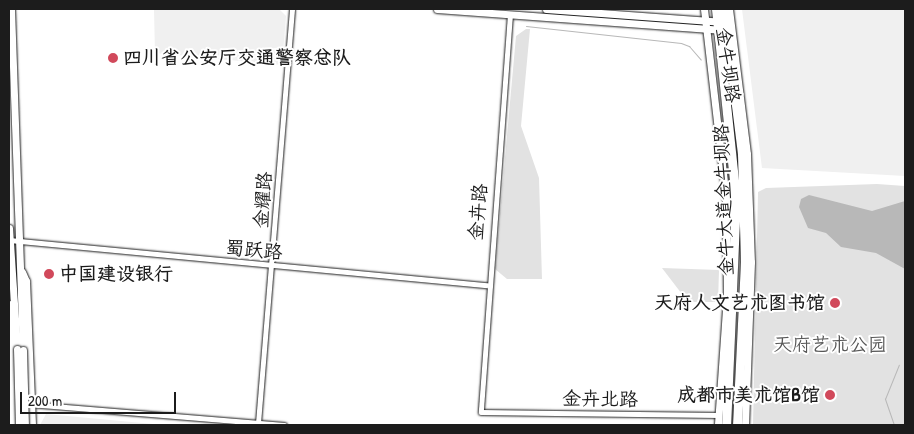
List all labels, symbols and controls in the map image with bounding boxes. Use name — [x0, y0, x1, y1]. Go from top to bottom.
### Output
street label: 金牛坝路 — [711, 26, 745, 104]
place label: 四川省公安厅交通警察总队 — [123, 47, 351, 69]
marker: 四川省公安厅交通警察总队 — [107, 52, 119, 64]
street label: 金牛大道金牛坝路 — [710, 124, 738, 276]
street label: 金耀路 — [250, 171, 276, 229]
street label: 金卉路 — [464, 183, 492, 241]
street label: 蜀跃路 — [225, 236, 283, 264]
place label: 中国建设银行 — [59, 263, 173, 285]
marker: 中国建设银行 — [43, 268, 55, 280]
place label: 天府人文艺术图书馆 — [654, 292, 825, 314]
marker: 天府人文艺术图书馆 — [829, 297, 841, 309]
park label: 天府艺术公园 — [773, 334, 887, 356]
scale bar — [22, 382, 179, 414]
place label: 成都市美术馆B馆 — [677, 384, 820, 406]
street label: 金卉北路 — [562, 387, 638, 411]
marker: 成都市美术馆B馆 — [824, 389, 836, 401]
text: 200 m — [28, 390, 62, 411]

